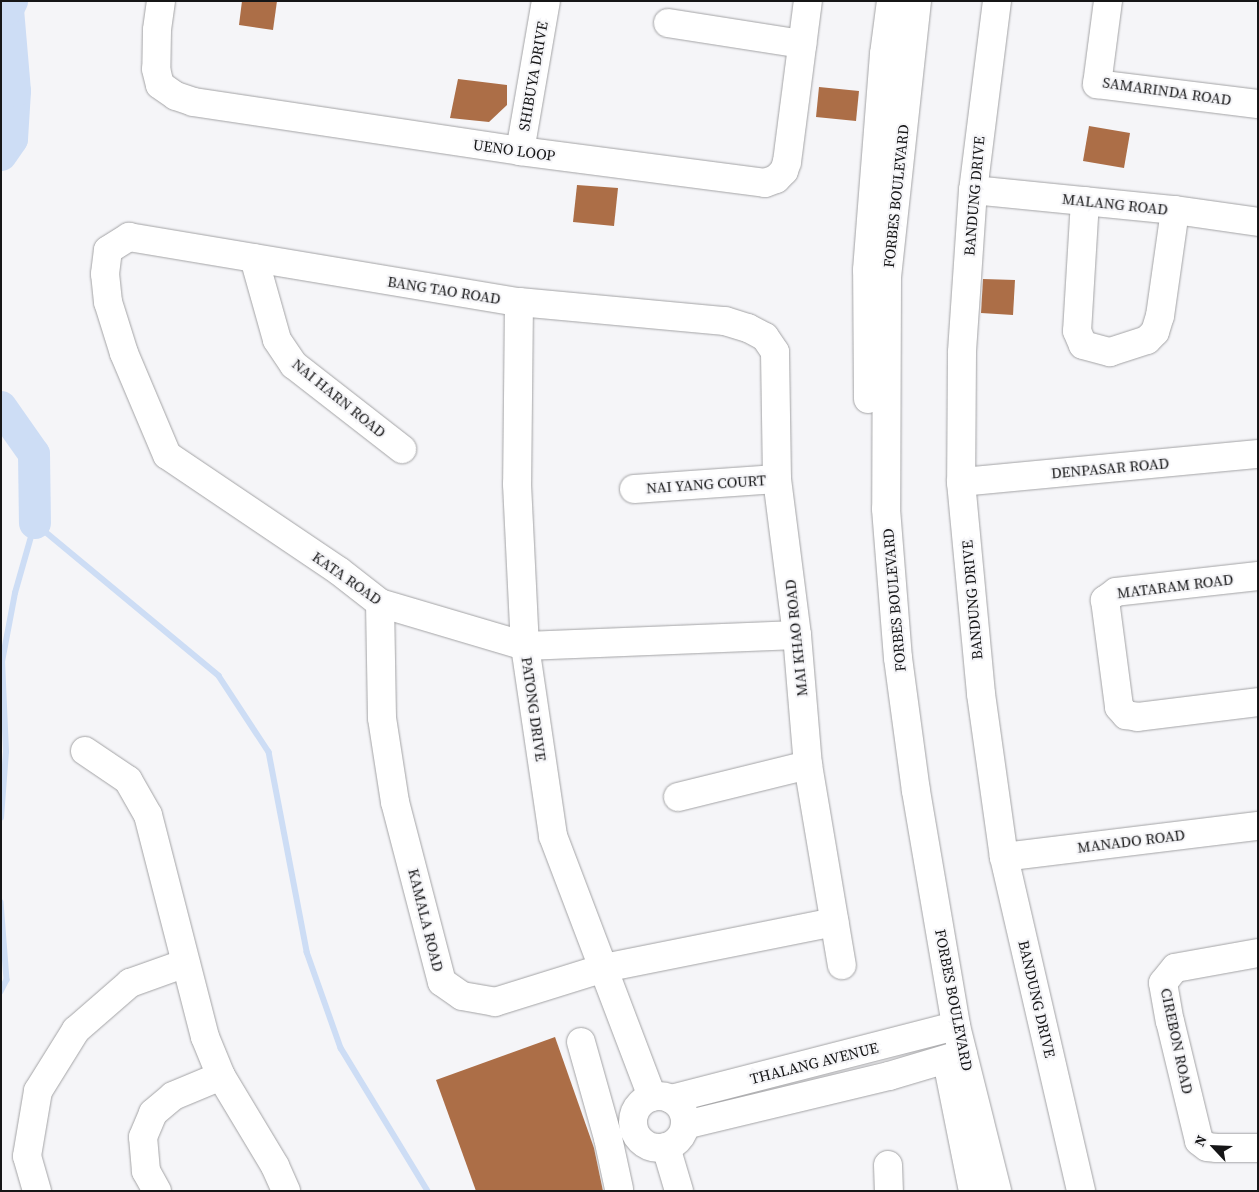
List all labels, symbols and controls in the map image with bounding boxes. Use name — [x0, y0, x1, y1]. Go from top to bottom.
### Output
street label: SHIBUYA DRIVE — [514, 20, 552, 132]
street label: SAMARINDA ROAD — [1101, 73, 1233, 109]
street label: FORBES BOULEVARD — [880, 123, 912, 269]
street label: UENO LOOP — [472, 135, 556, 165]
street label: BANDUNG DRIVE — [960, 135, 988, 257]
street label: MALANG ROAD — [1061, 189, 1169, 219]
street label: BANG TAO ROAD — [386, 272, 502, 308]
street label: NAI HARN ROAD — [289, 355, 389, 441]
street label: DENPASAR ROAD — [1050, 454, 1170, 482]
street label: NAI YANG COURT — [645, 471, 767, 497]
street label: FORBES BOULEVARD — [879, 527, 909, 673]
street label: BANDUNG DRIVE — [958, 539, 986, 661]
street label: KATA ROAD — [309, 548, 385, 608]
street label: MATARAM ROAD — [1116, 570, 1234, 602]
street label: MAI KHAO ROAD — [781, 579, 811, 697]
street label: PATONG DRIVE — [518, 656, 550, 762]
street label: MANADO ROAD — [1076, 825, 1186, 857]
street label: KAMALA ROAD — [404, 867, 448, 973]
street label: FORBES BOULEVARD — [931, 928, 977, 1072]
street label: BANDUNG DRIVE — [1015, 939, 1059, 1059]
street label: CIREBON ROAD — [1157, 986, 1197, 1096]
street label: THALANG AVENUE — [748, 1038, 880, 1088]
north arrow — [1189, 1122, 1239, 1172]
text: N — [1189, 1132, 1212, 1150]

